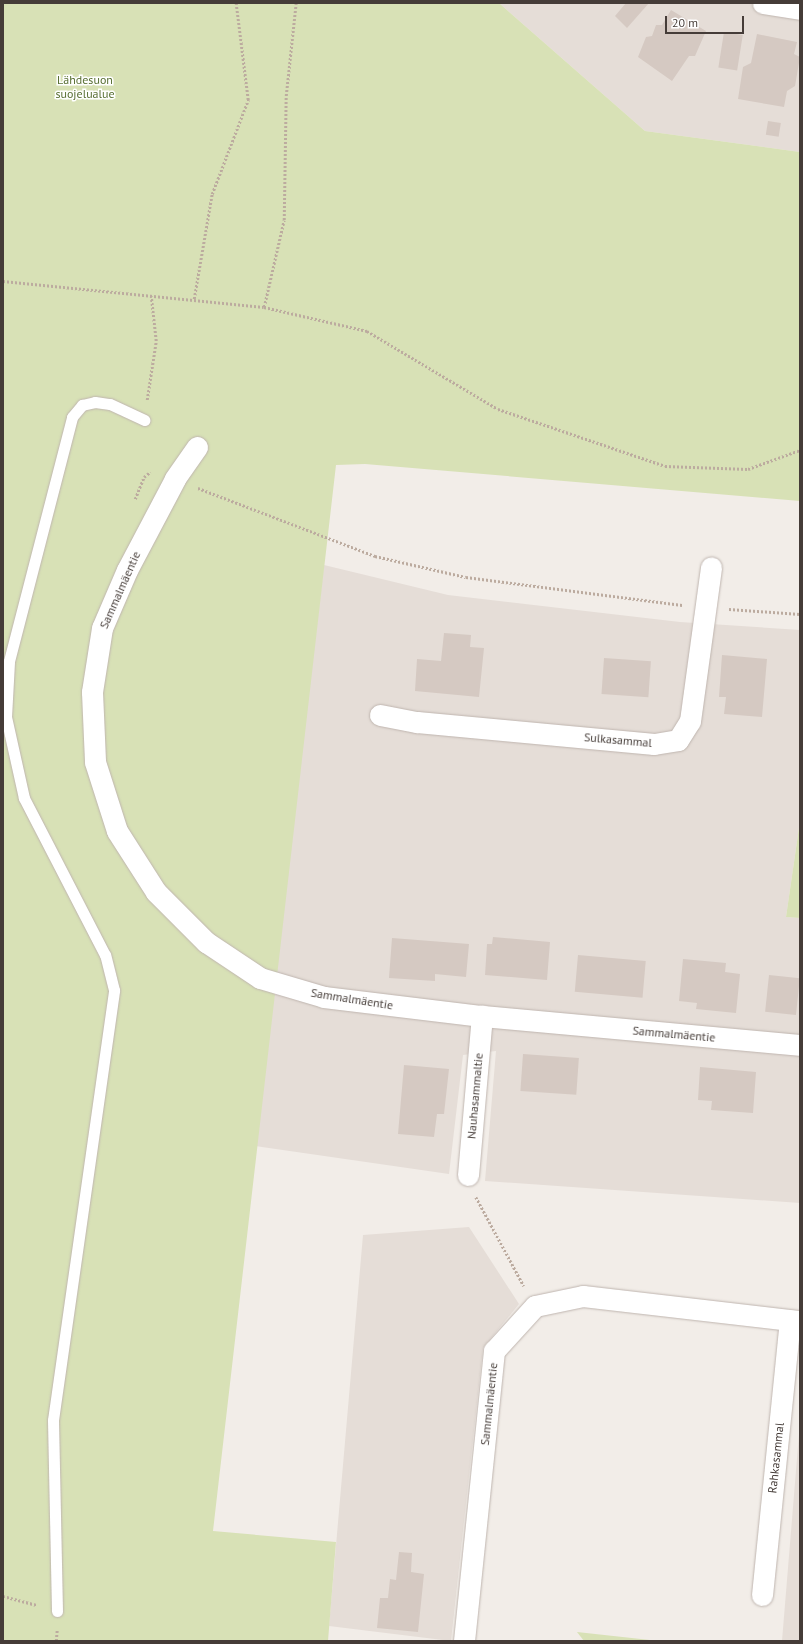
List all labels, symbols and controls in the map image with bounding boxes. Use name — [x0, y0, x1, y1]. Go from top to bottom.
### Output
scale bar — [667, 8, 746, 34]
text: 20 m — [672, 15, 698, 30]
park label: Lähdesuon suojelualue — [55, 73, 115, 101]
street label: Sammalmäentie — [97, 549, 143, 631]
street label: Sulkasammal — [584, 730, 652, 750]
street label: Sammalmäentie — [310, 985, 394, 1013]
street label: Sammalmäentie — [632, 1023, 716, 1045]
street label: Nauhasammaltie — [464, 1052, 486, 1140]
street label: Sammalmäentie — [478, 1362, 500, 1446]
street label: Rahkasammal — [765, 1422, 787, 1494]

